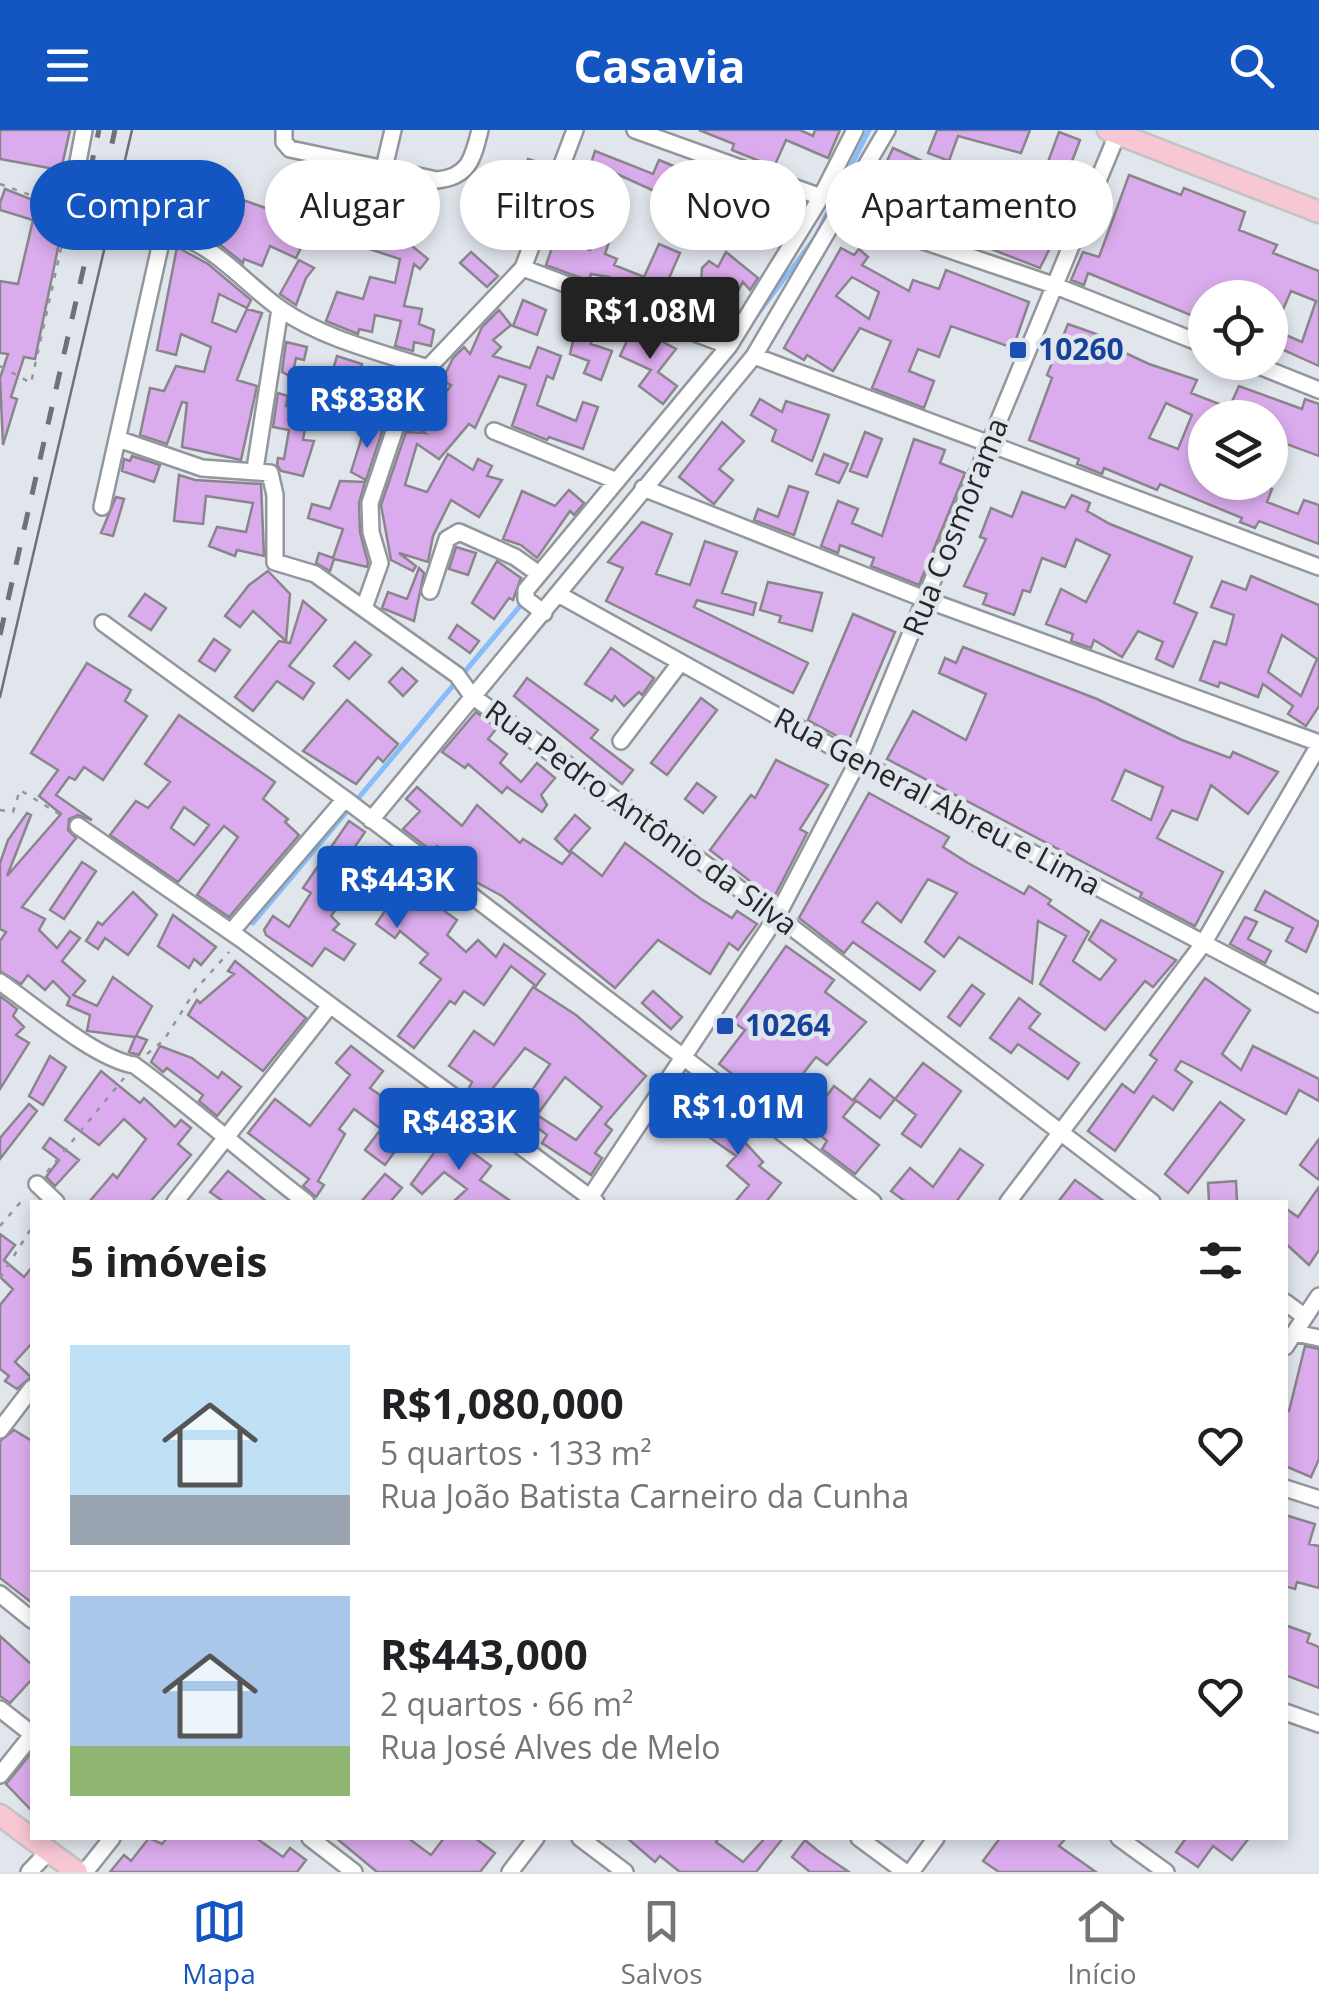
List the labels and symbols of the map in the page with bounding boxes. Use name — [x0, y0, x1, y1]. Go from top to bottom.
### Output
pin: R$1.08M — [558, 277, 742, 362]
place label: 10260 — [1038, 328, 1124, 369]
marker: 10260 — [1007, 339, 1029, 361]
pin: R$838K — [286, 366, 448, 451]
street label: Rua Cosmorama — [892, 411, 1017, 642]
street label: Rua Pedro Antônio da Silva — [477, 689, 806, 944]
street label: Rua General Abreu e Lima — [767, 697, 1108, 904]
pin: R$443K — [316, 846, 478, 931]
place label: 10264 — [745, 1004, 831, 1045]
marker: 10264 — [714, 1015, 736, 1037]
pin: R$1.01M — [646, 1073, 830, 1158]
pin: R$483K — [378, 1088, 540, 1173]

